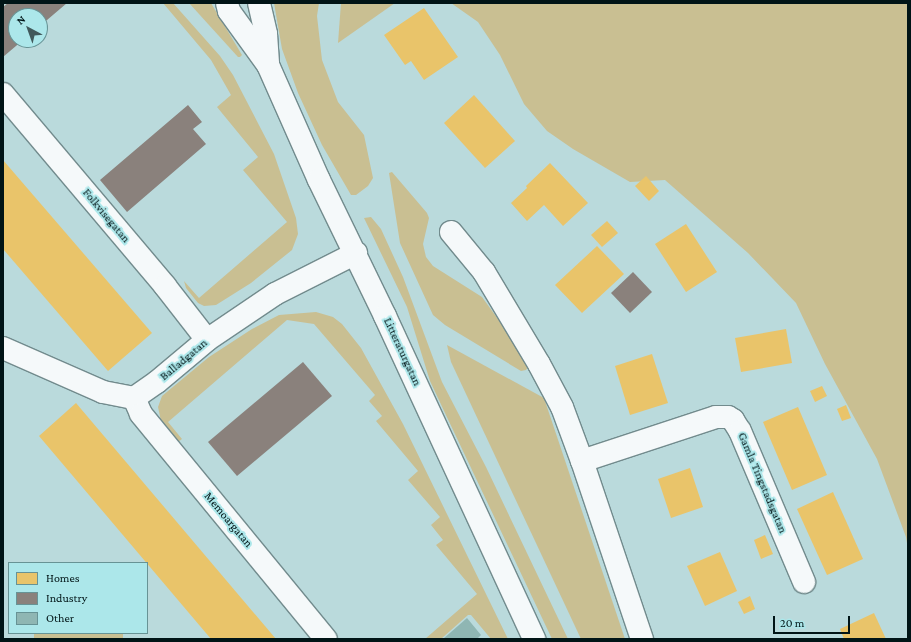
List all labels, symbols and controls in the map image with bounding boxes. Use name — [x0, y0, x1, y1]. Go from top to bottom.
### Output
north arrow — [8, 8, 48, 48]
text: N — [14, 13, 28, 27]
street label: Folkvisegatan — [79, 186, 133, 246]
street label: Litteraturgatan — [380, 316, 424, 388]
street label: Balladgatan — [157, 336, 211, 384]
street label: Gamla Tingstadsgatan — [734, 430, 790, 536]
street label: Memoargatan — [201, 489, 255, 551]
legend — [8, 562, 148, 634]
text: Homes — [46, 571, 79, 585]
text: Industry — [46, 591, 87, 605]
scale bar — [775, 608, 852, 634]
text: Other — [46, 611, 74, 625]
text: 20 m — [780, 616, 804, 630]

